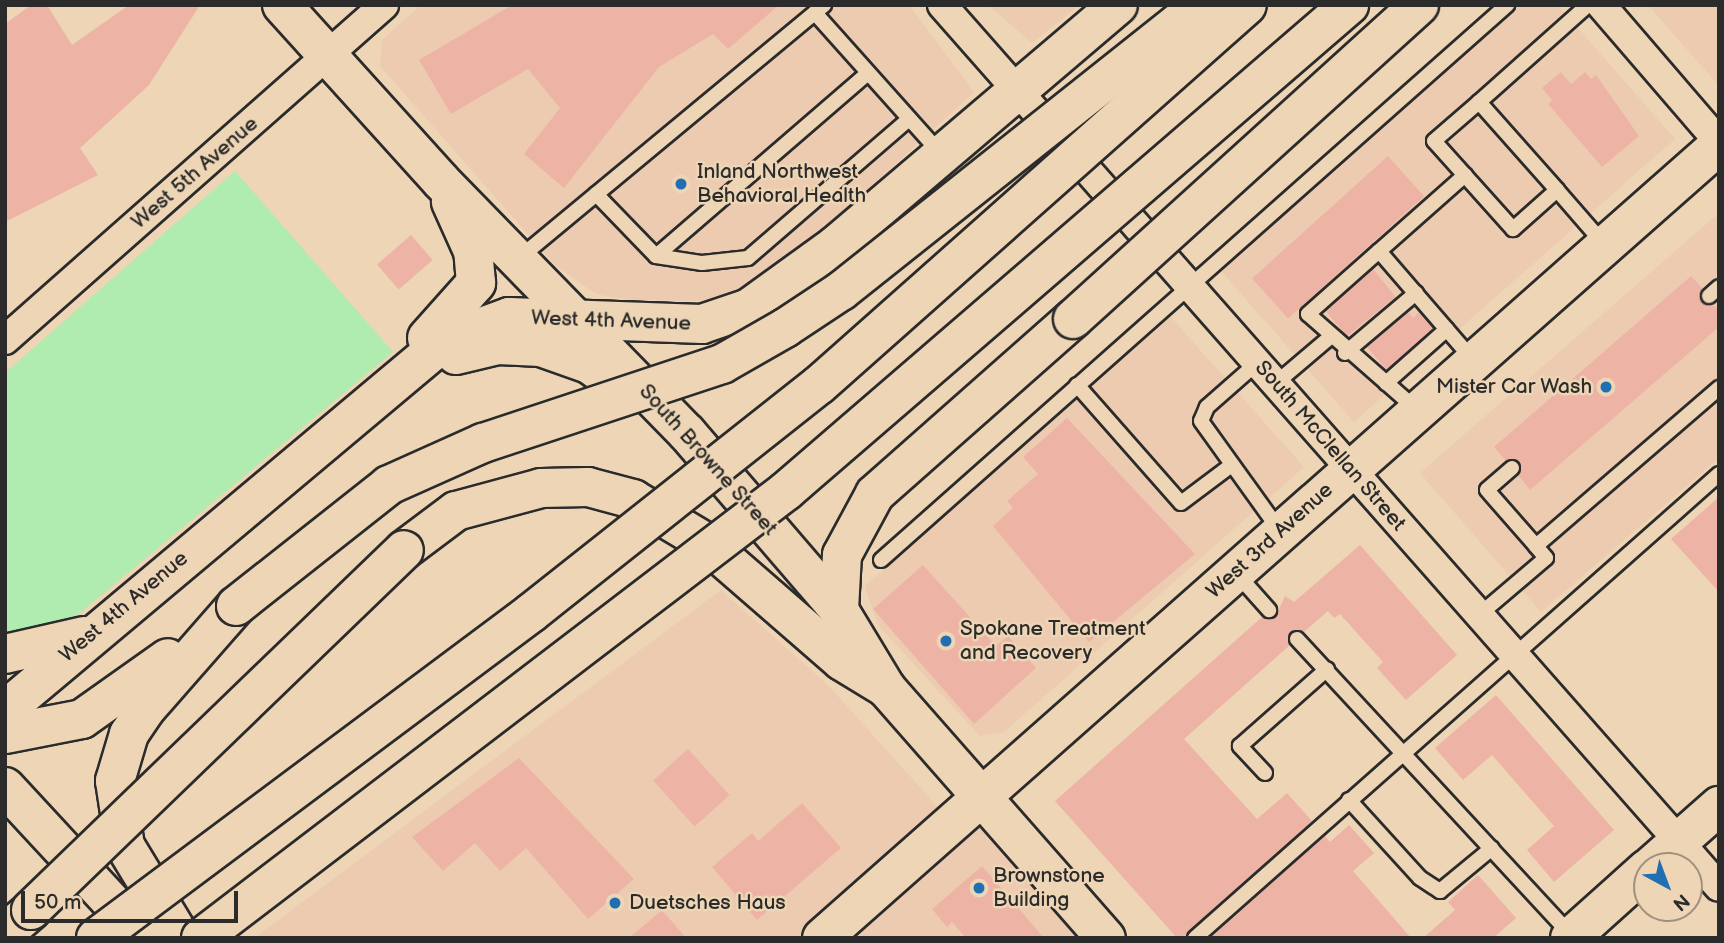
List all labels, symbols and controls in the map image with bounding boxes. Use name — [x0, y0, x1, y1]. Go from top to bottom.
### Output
street label: West 5th Avenue — [127, 111, 263, 235]
place label: Inland Northwest Behavioral Health — [697, 159, 866, 209]
marker: Inland Northwest Behavioral Health — [671, 174, 691, 194]
street label: West 4th Avenue — [531, 306, 691, 336]
street label: South McClellan Street — [1249, 356, 1411, 536]
place label: Mister Car Wash — [1435, 374, 1592, 400]
street label: South Browne Street — [633, 379, 783, 541]
marker: Mister Car Wash — [1598, 379, 1614, 395]
street label: West 3rd Avenue — [1202, 478, 1338, 604]
street label: West 4th Avenue — [55, 546, 193, 668]
place label: Spokane Treatment and Recovery — [960, 616, 1146, 666]
marker: Spokane Treatment and Recovery — [938, 633, 954, 649]
north arrow — [1633, 852, 1703, 922]
place label: Brownstone Building — [993, 863, 1105, 913]
scale bar — [24, 876, 242, 920]
marker: Brownstone Building — [971, 880, 987, 896]
text: N — [1668, 888, 1694, 915]
text: 50 m — [34, 890, 81, 915]
place label: Duetsches Haus — [629, 890, 786, 916]
marker: Duetsches Haus — [607, 895, 623, 911]

